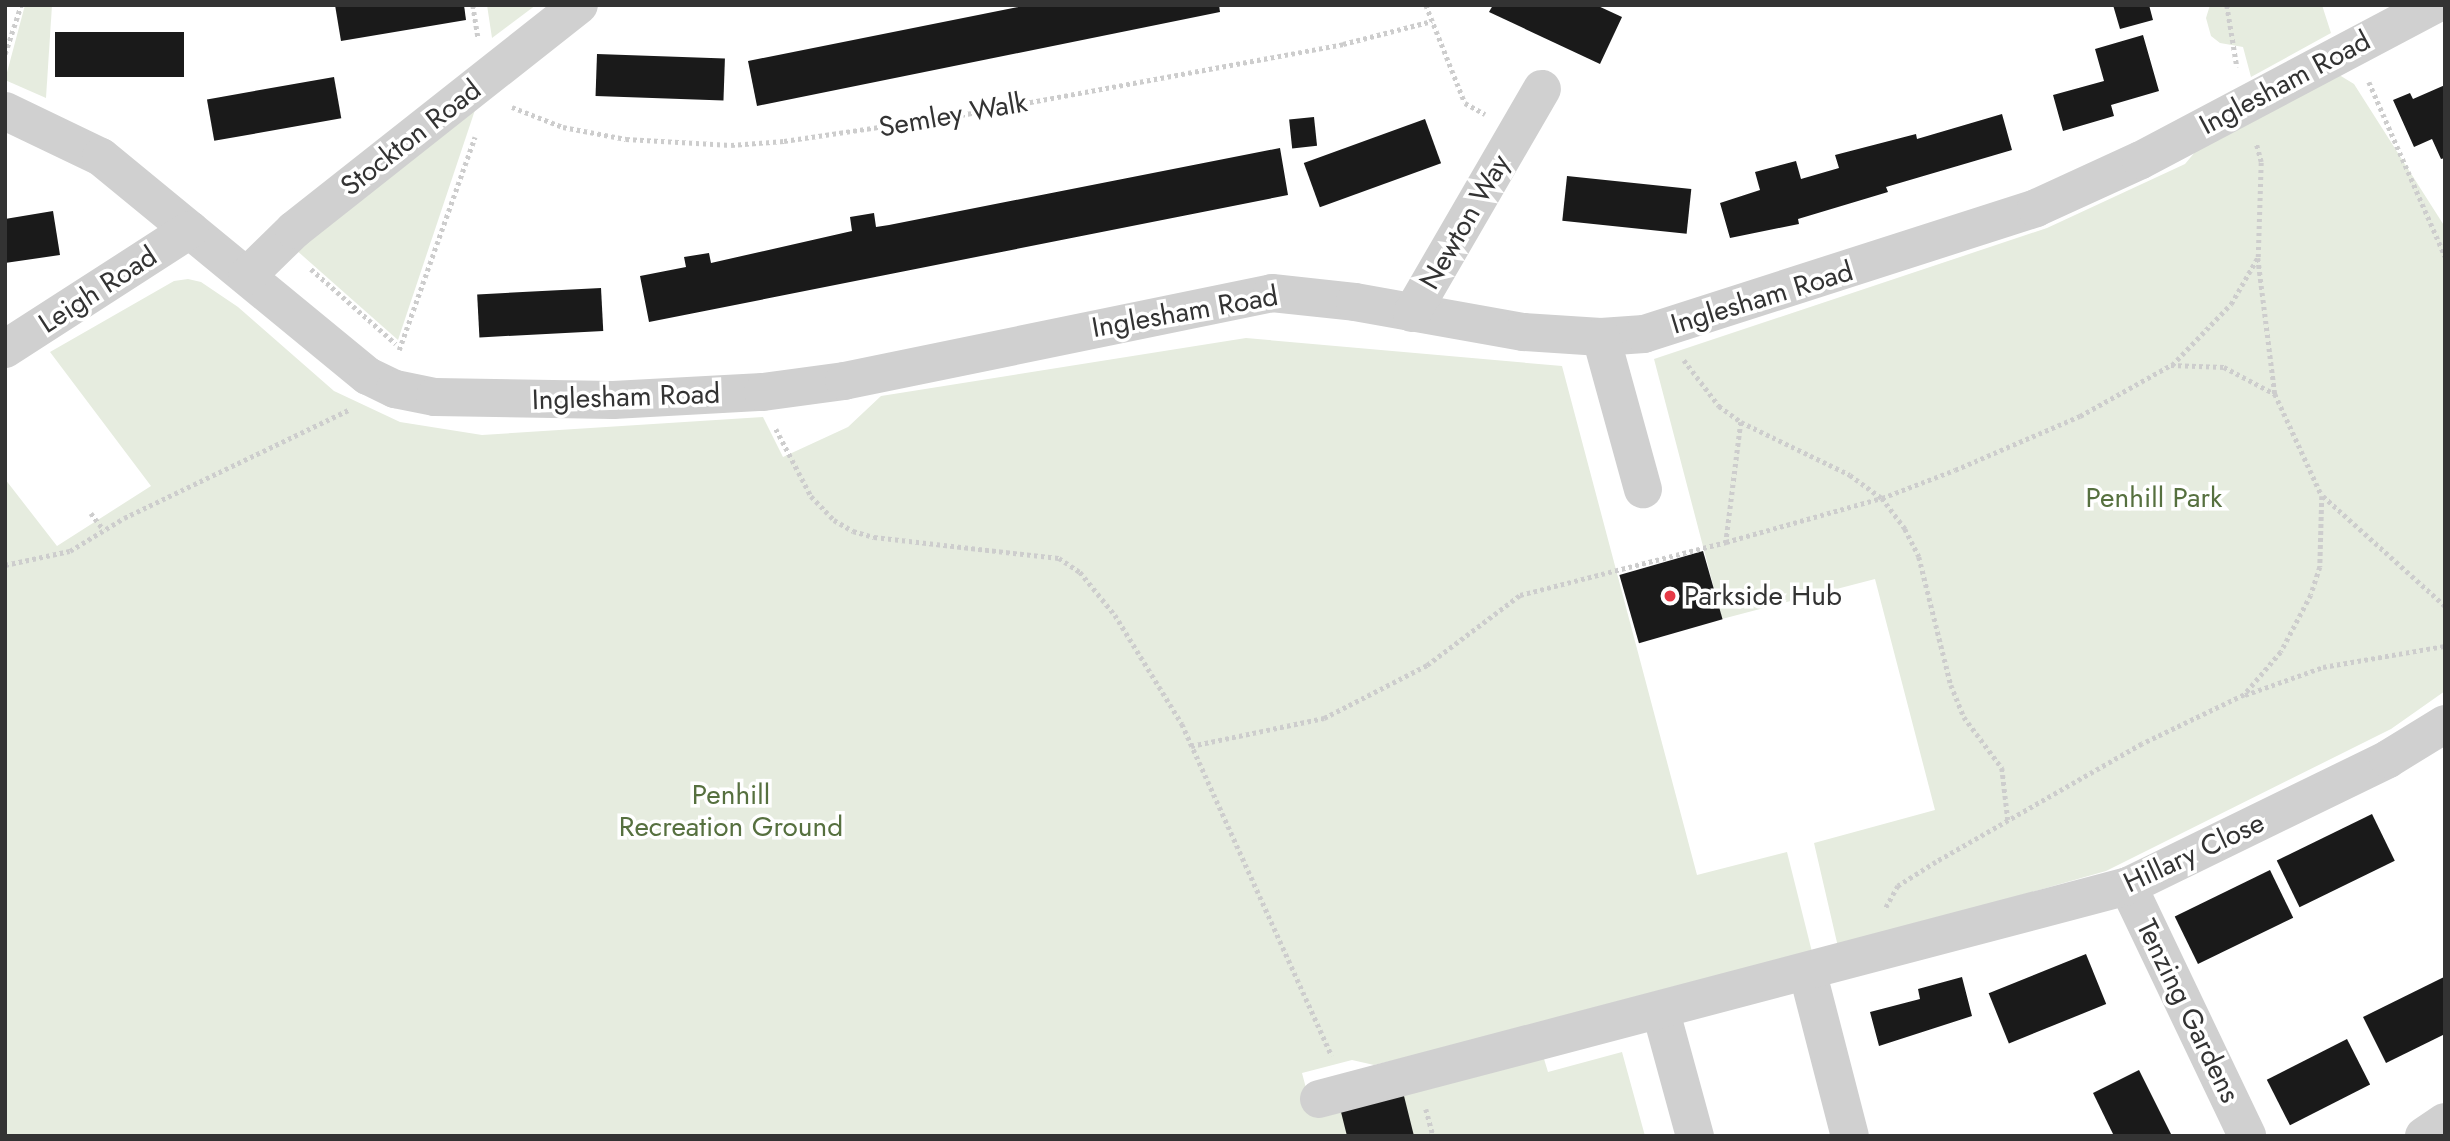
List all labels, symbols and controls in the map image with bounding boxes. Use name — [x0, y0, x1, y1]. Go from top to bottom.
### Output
street label: Inglesham Road — [2194, 24, 2376, 142]
street label: Stockton Road — [334, 73, 488, 203]
street label: Semley Walk — [876, 85, 1030, 145]
street label: Newton Way — [1413, 148, 1517, 296]
street label: Leigh Road — [33, 239, 163, 341]
street label: Inglesham Road — [1667, 254, 1857, 342]
street label: Inglesham Road — [1089, 279, 1281, 345]
street label: Inglesham Road — [531, 377, 721, 417]
park label: Penhill Park — [2086, 481, 2222, 515]
place label: Parkside Hub — [1684, 579, 1842, 613]
marker: Parkside Hub — [1662, 588, 1678, 604]
park label: Penhill Recreation Ground — [619, 778, 843, 844]
street label: Hillary Close — [2118, 806, 2270, 900]
street label: Tenzing Gardens — [2129, 914, 2247, 1108]

